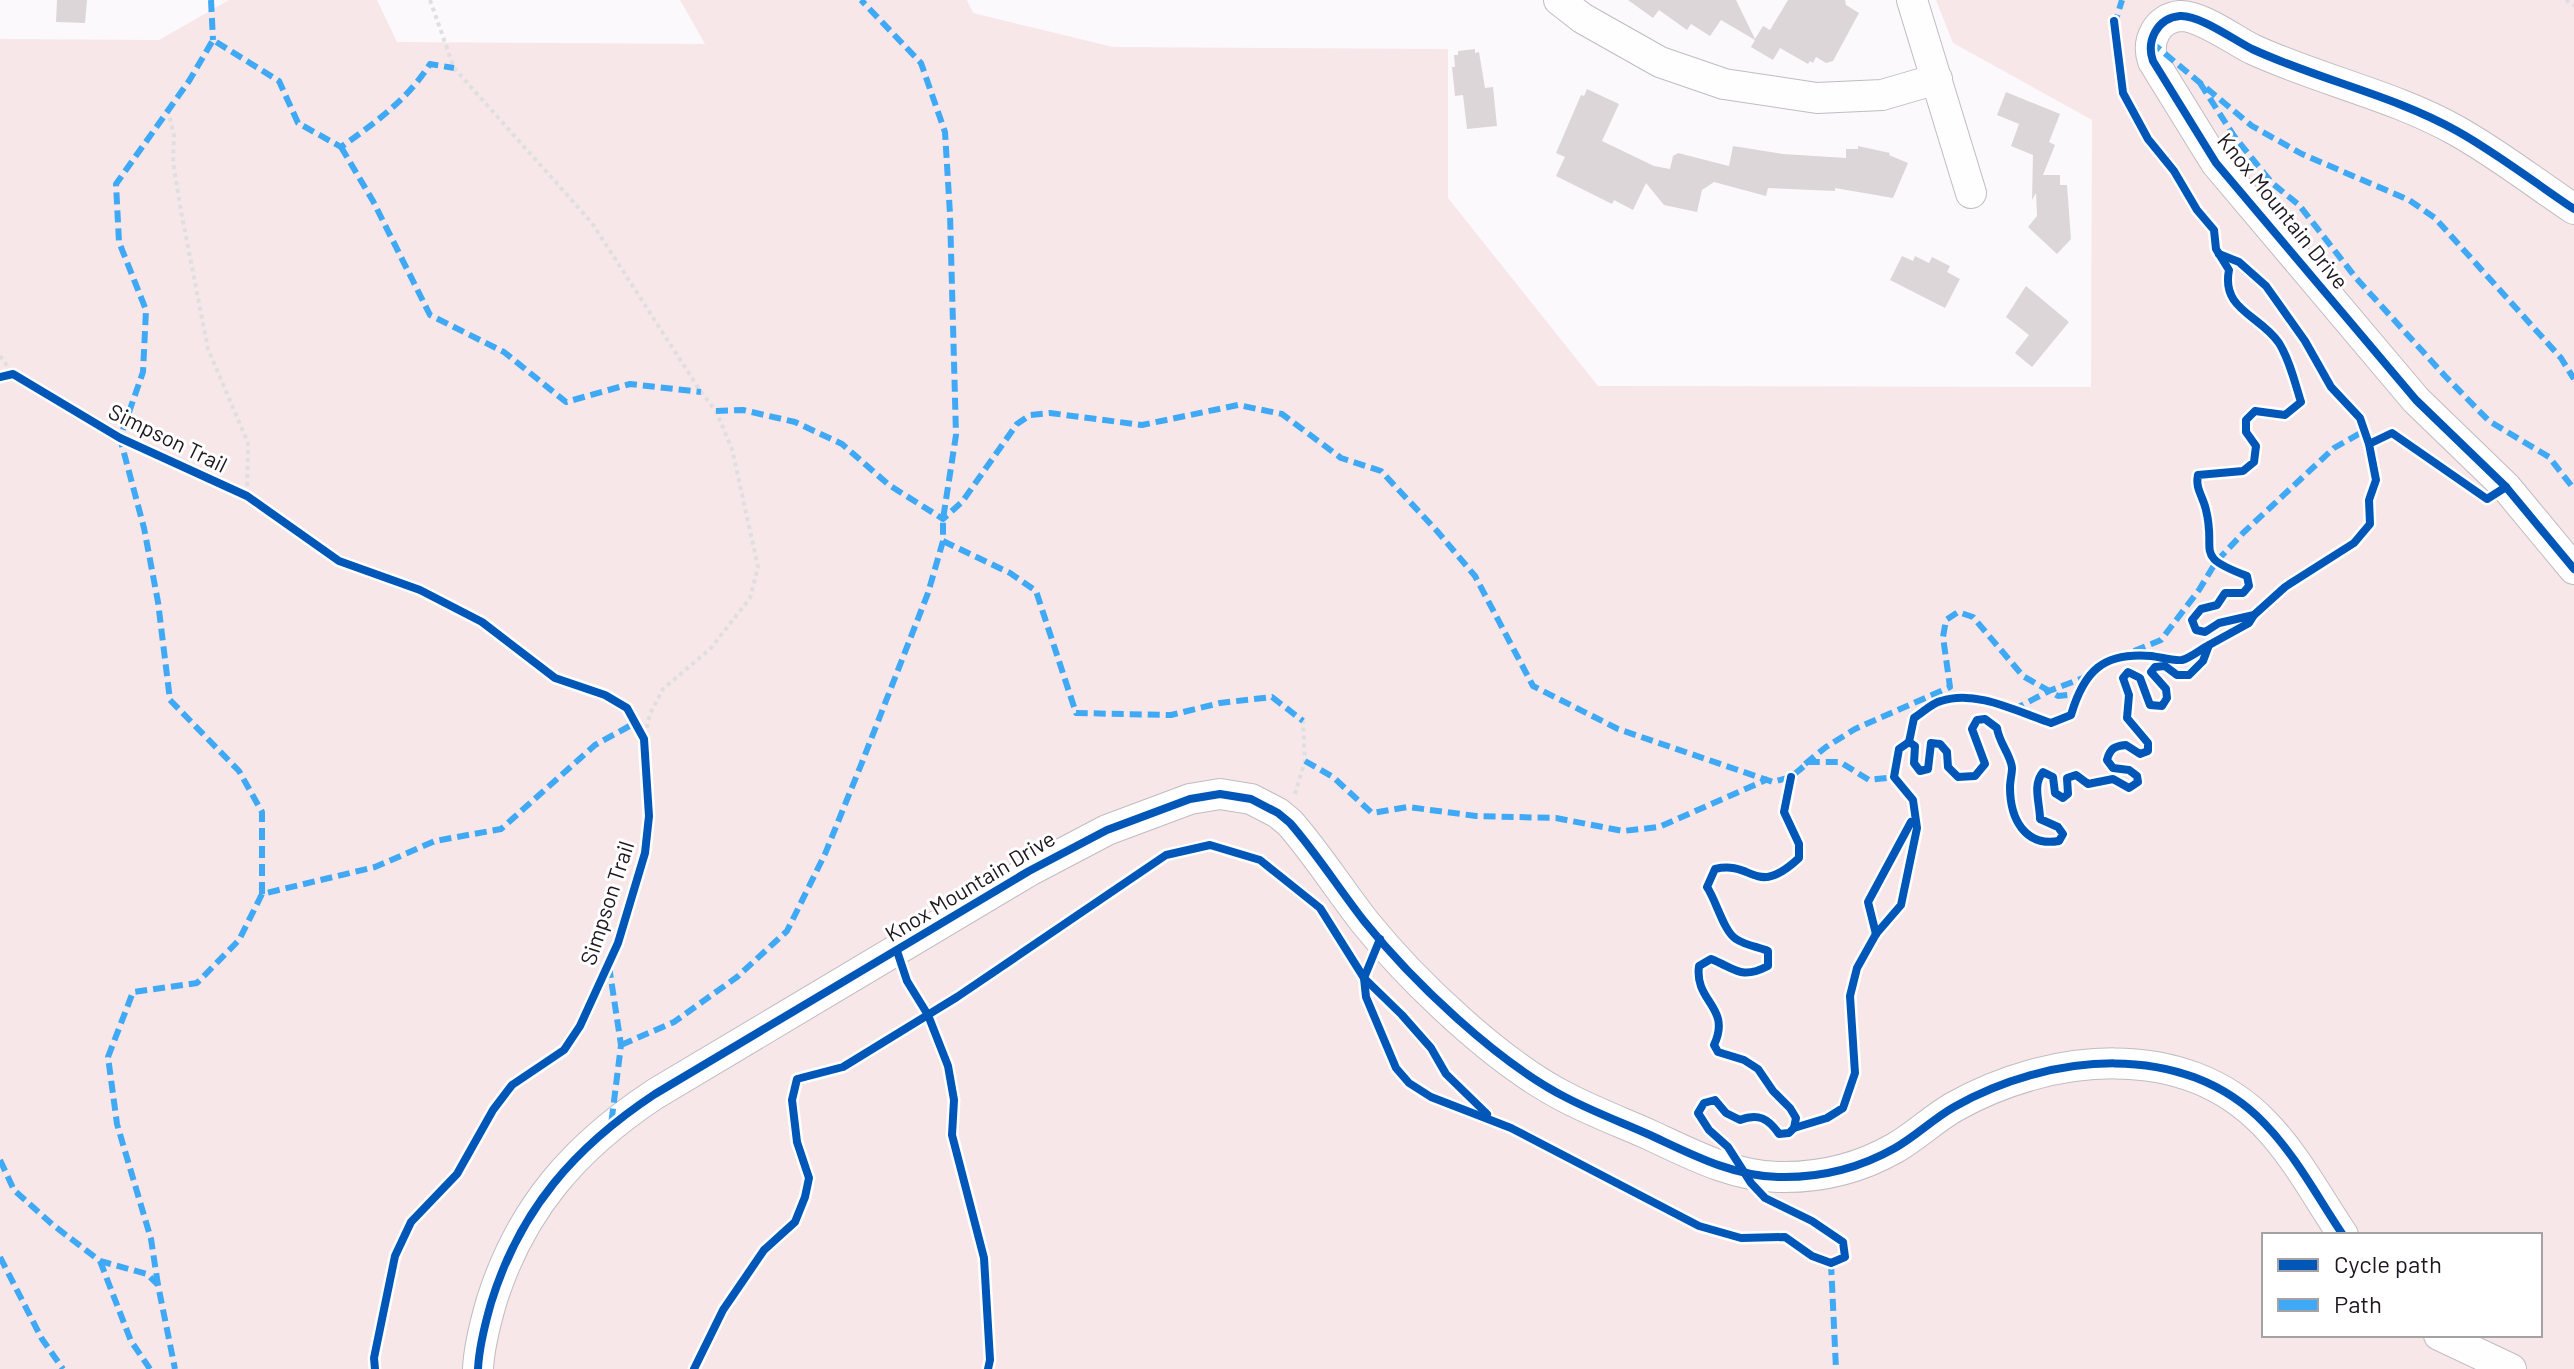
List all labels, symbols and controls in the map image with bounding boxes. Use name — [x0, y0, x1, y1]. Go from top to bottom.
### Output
street label: Knox Mountain Drive — [2213, 127, 2355, 294]
street label: Simpson Trail — [105, 397, 232, 477]
street label: Knox Mountain Drive — [880, 824, 1059, 946]
street label: Simpson Trail — [574, 837, 638, 968]
legend — [2262, 1233, 2542, 1337]
text: Cycle path — [2334, 1249, 2442, 1278]
text: Path — [2334, 1289, 2382, 1318]

